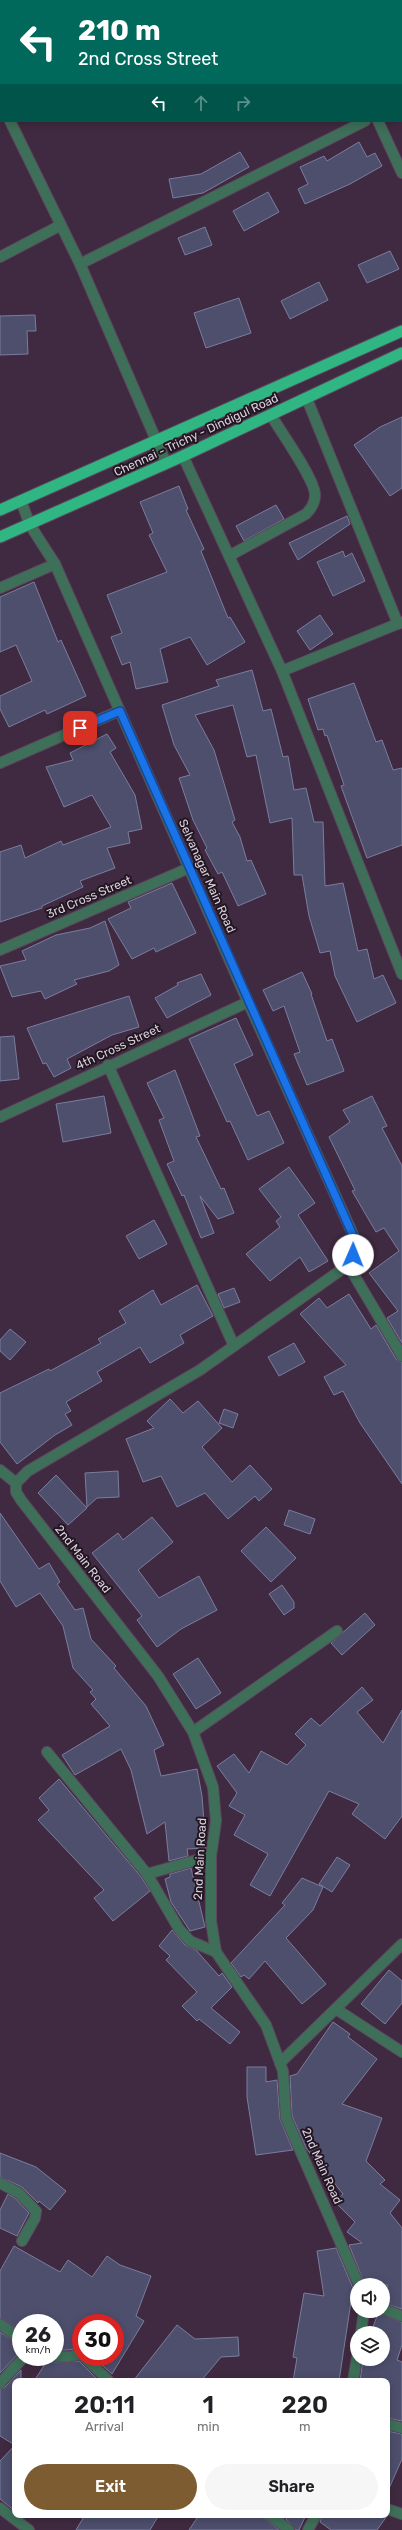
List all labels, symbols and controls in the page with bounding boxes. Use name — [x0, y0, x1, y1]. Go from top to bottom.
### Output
text: 210 m — [78, 14, 161, 47]
icon: left — [12, 16, 64, 68]
text: 2nd Cross Street — [78, 48, 218, 70]
icon: left — [148, 92, 170, 114]
icon: ahead — [190, 92, 212, 114]
icon: right — [232, 92, 254, 114]
street label: Chennai - Trichy - Dindigul Road — [112, 391, 280, 479]
pin — [63, 711, 97, 745]
icon: arrive — [69, 717, 91, 739]
street label: Selvanagar Main Road — [176, 817, 238, 935]
street label: 3rd Cross Street — [44, 873, 134, 921]
street label: 4th Cross Street — [74, 1021, 163, 1073]
position arrow — [332, 1234, 374, 1276]
street label: 2nd Main Road — [52, 1522, 114, 1596]
street label: 2nd Main Road — [191, 1818, 209, 1900]
street label: 2nd Main Road — [299, 2126, 345, 2206]
map controls — [350, 2278, 390, 2366]
button: sound — [350, 2278, 390, 2318]
speed limit sign: 30 — [72, 2314, 124, 2366]
text: 26 — [25, 2323, 51, 2347]
button: layers — [350, 2326, 390, 2366]
text: km/h — [26, 2344, 50, 2356]
text: 20:11 — [74, 2391, 135, 2419]
text: 1 — [203, 2391, 214, 2419]
text: 220 — [282, 2391, 328, 2419]
text: Arrival — [85, 2419, 124, 2434]
text: min — [197, 2419, 220, 2434]
text: m — [299, 2419, 311, 2434]
button: Exit — [24, 2464, 197, 2510]
button: Share — [205, 2464, 378, 2510]

